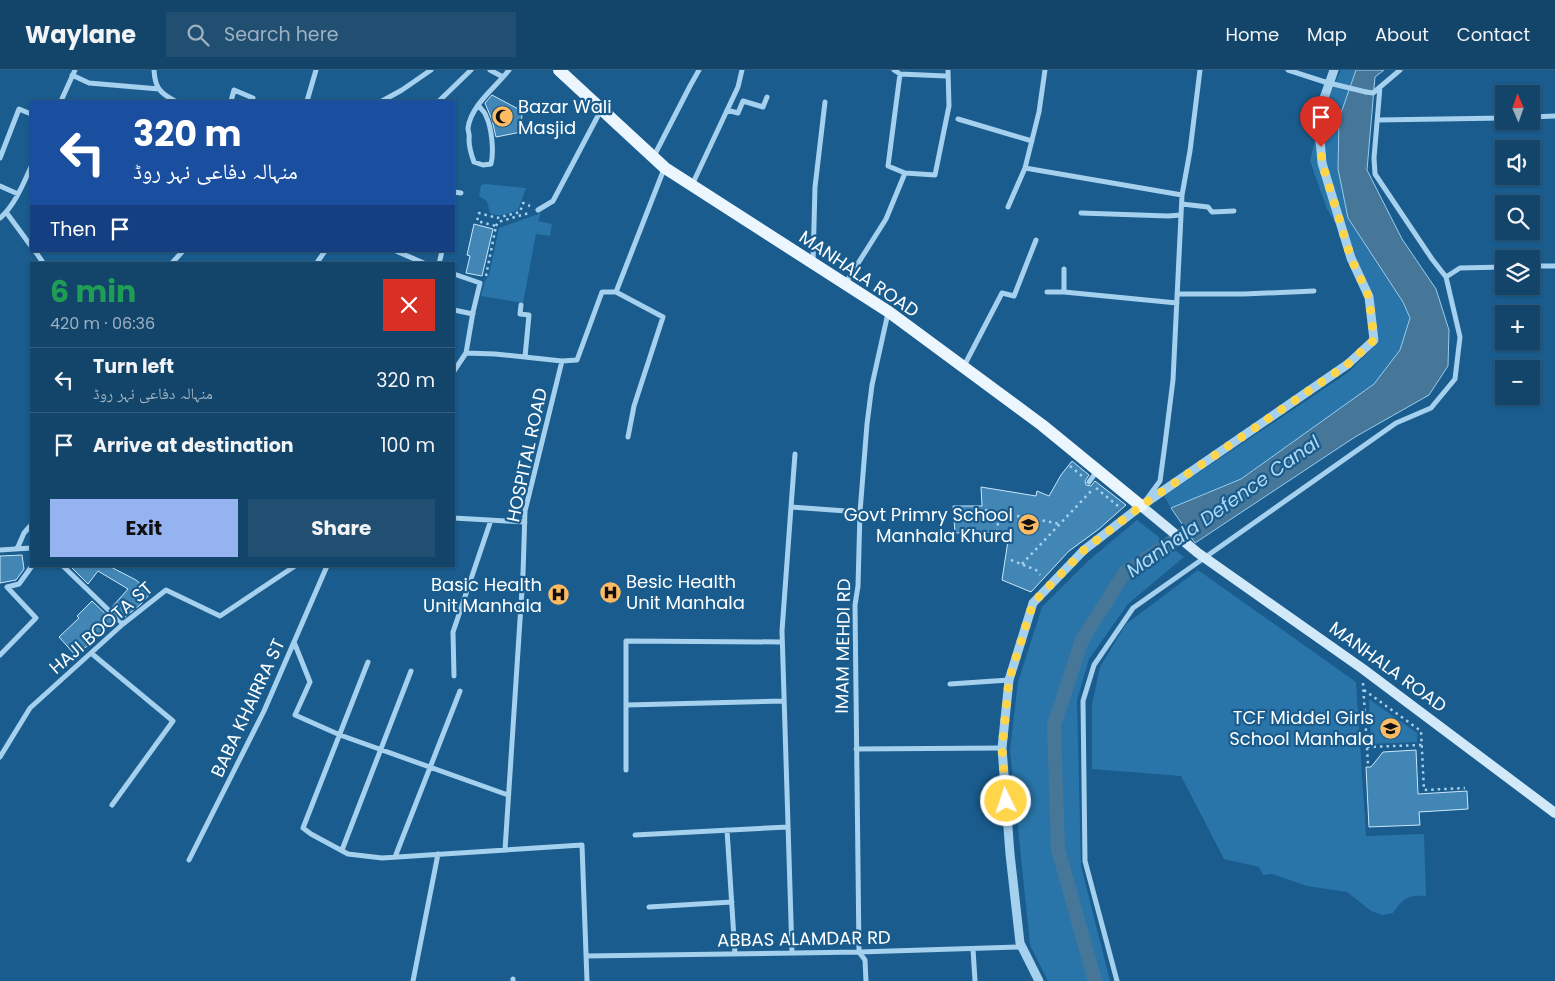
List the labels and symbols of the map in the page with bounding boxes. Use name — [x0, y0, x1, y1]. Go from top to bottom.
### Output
north arrow — [1495, 85, 1540, 130]
place label: Bazar Wali Masjid — [518, 94, 612, 140]
pin — [1300, 96, 1342, 147]
mosque icon: Bazar Wali Masjid — [490, 105, 514, 129]
street label: MANHALA ROAD — [794, 224, 924, 323]
street label: HOSPITAL ROAD — [500, 386, 553, 524]
water label: Manhala Defence Canal — [1121, 429, 1326, 584]
place label: Govt Primry School Manhala Khurd — [844, 502, 1013, 548]
school or university icon: Govt Primry School Manhala Khurd — [1017, 513, 1041, 537]
place label: Besic Health Unit Manhala — [626, 569, 745, 615]
place label: Basic Health Unit Manhala — [423, 572, 542, 618]
street label: HAJI BOOTA ST — [44, 575, 158, 680]
street label: IMAM MEHDI RD — [829, 578, 856, 714]
hospital icon: Besic Health Unit Manhala — [598, 580, 622, 604]
hospital icon: Basic Health Unit Manhala — [546, 583, 570, 607]
street label: MANHALA ROAD — [1324, 615, 1452, 718]
street label: BABA KHAIRRA ST — [205, 634, 291, 781]
place label: TCF Middel Girls School Manhala — [1229, 705, 1374, 751]
school or university icon: TCF Middel Girls School Manhala — [1378, 716, 1402, 740]
position arrow — [979, 774, 1031, 826]
street label: ABBAS ALAMDAR RD — [717, 924, 891, 953]

